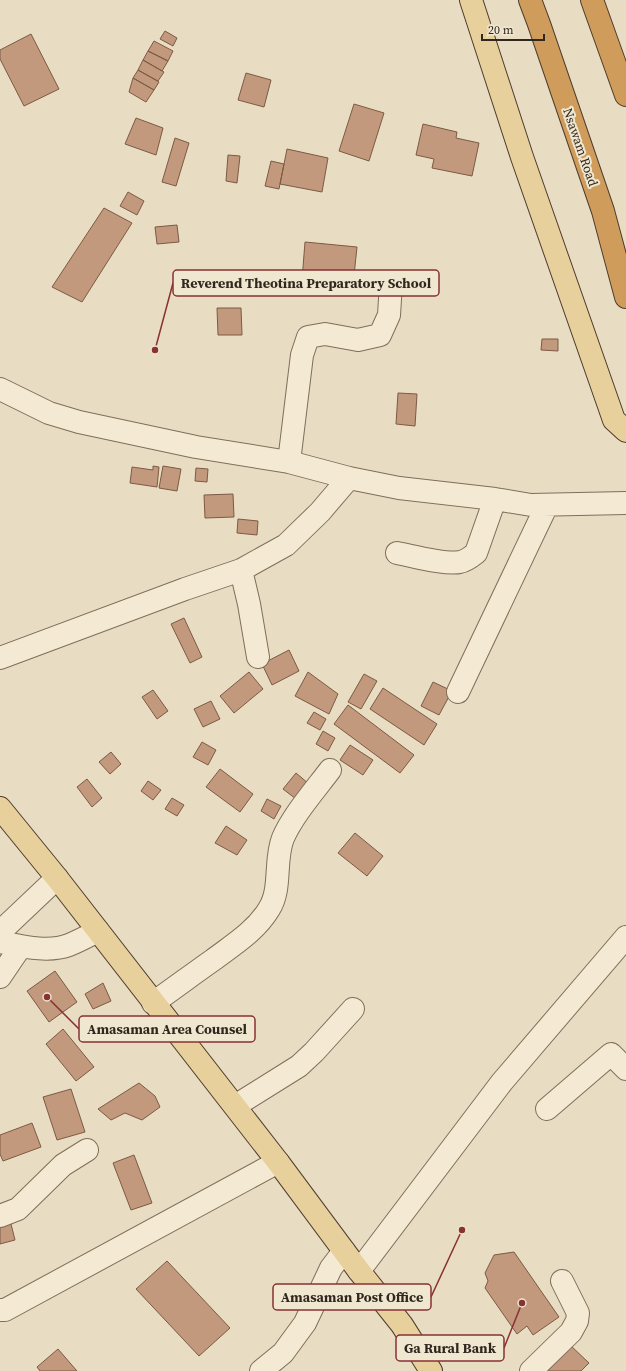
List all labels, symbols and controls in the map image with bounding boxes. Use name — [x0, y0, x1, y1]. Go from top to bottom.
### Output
scale bar — [482, 16, 544, 42]
text: 20 m — [488, 22, 514, 38]
street label: Nsawam Road — [559, 106, 602, 189]
callout: Reverend Theotina Preparatory School — [173, 270, 439, 296]
text: Reverend Theotina Preparatory School — [181, 273, 432, 293]
callout: Amasaman Area Counsel — [79, 1016, 255, 1042]
text: Amasaman Area Counsel — [87, 1019, 247, 1039]
callout: Amasaman Post Office — [273, 1284, 431, 1310]
text: Amasaman Post Office — [281, 1287, 423, 1307]
callout: Ga Rural Bank — [396, 1335, 504, 1361]
text: Ga Rural Bank — [404, 1338, 497, 1358]

